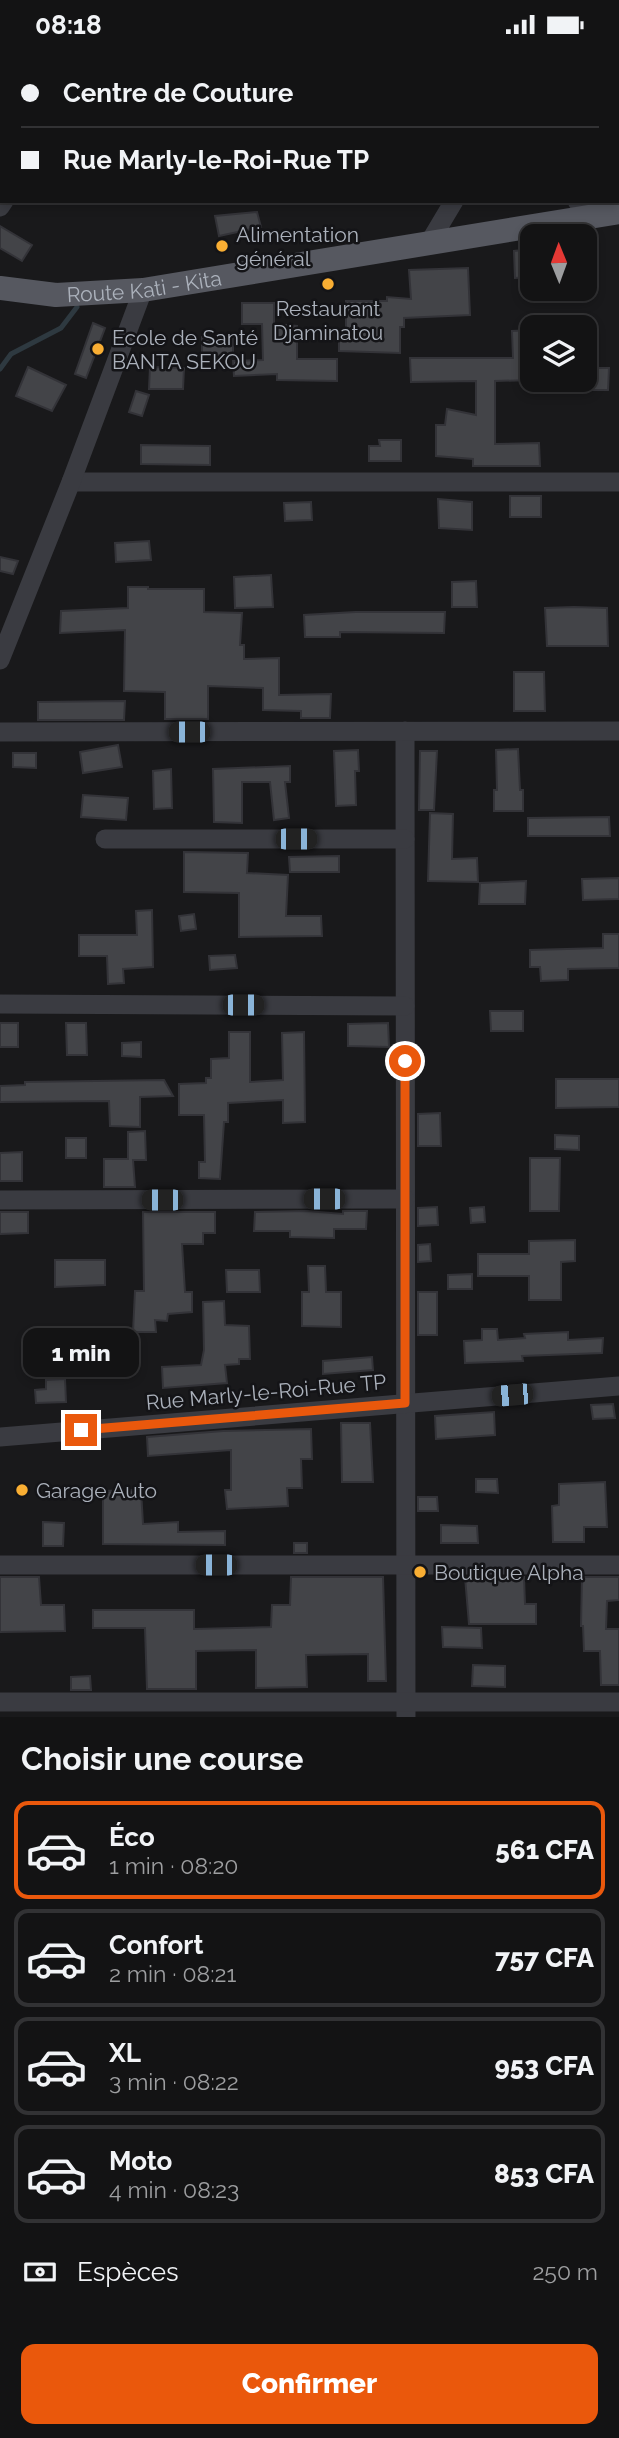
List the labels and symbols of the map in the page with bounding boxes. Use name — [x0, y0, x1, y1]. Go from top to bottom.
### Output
place label: Alimentation général — [236, 222, 359, 271]
north arrow — [520, 224, 597, 301]
marker: Alimentation général — [214, 238, 230, 254]
street label: Route Kati - Kita — [66, 265, 223, 307]
marker: Restaurant Djaminatou — [320, 276, 336, 292]
place label: Restaurant Djaminatou — [273, 296, 383, 345]
place label: Ecole de Santé BANTA SEKOU — [112, 325, 258, 374]
marker: Ecole de Santé BANTA SEKOU — [90, 341, 106, 357]
car — [169, 722, 211, 743]
car — [276, 829, 318, 850]
car — [223, 995, 265, 1016]
route start — [389, 1045, 421, 1077]
car — [304, 1189, 346, 1210]
car — [142, 1190, 184, 1211]
callout: 1 min — [23, 1329, 139, 1377]
street label: Rue Marly-le-Roi-Rue TP — [145, 1369, 387, 1415]
car — [491, 1383, 534, 1407]
route end — [65, 1414, 97, 1446]
place label: Garage Auto — [36, 1478, 157, 1503]
marker: Garage Auto — [14, 1482, 30, 1498]
car — [196, 1555, 238, 1576]
place label: Boutique Alpha — [434, 1560, 584, 1585]
marker: Boutique Alpha — [412, 1564, 428, 1580]

